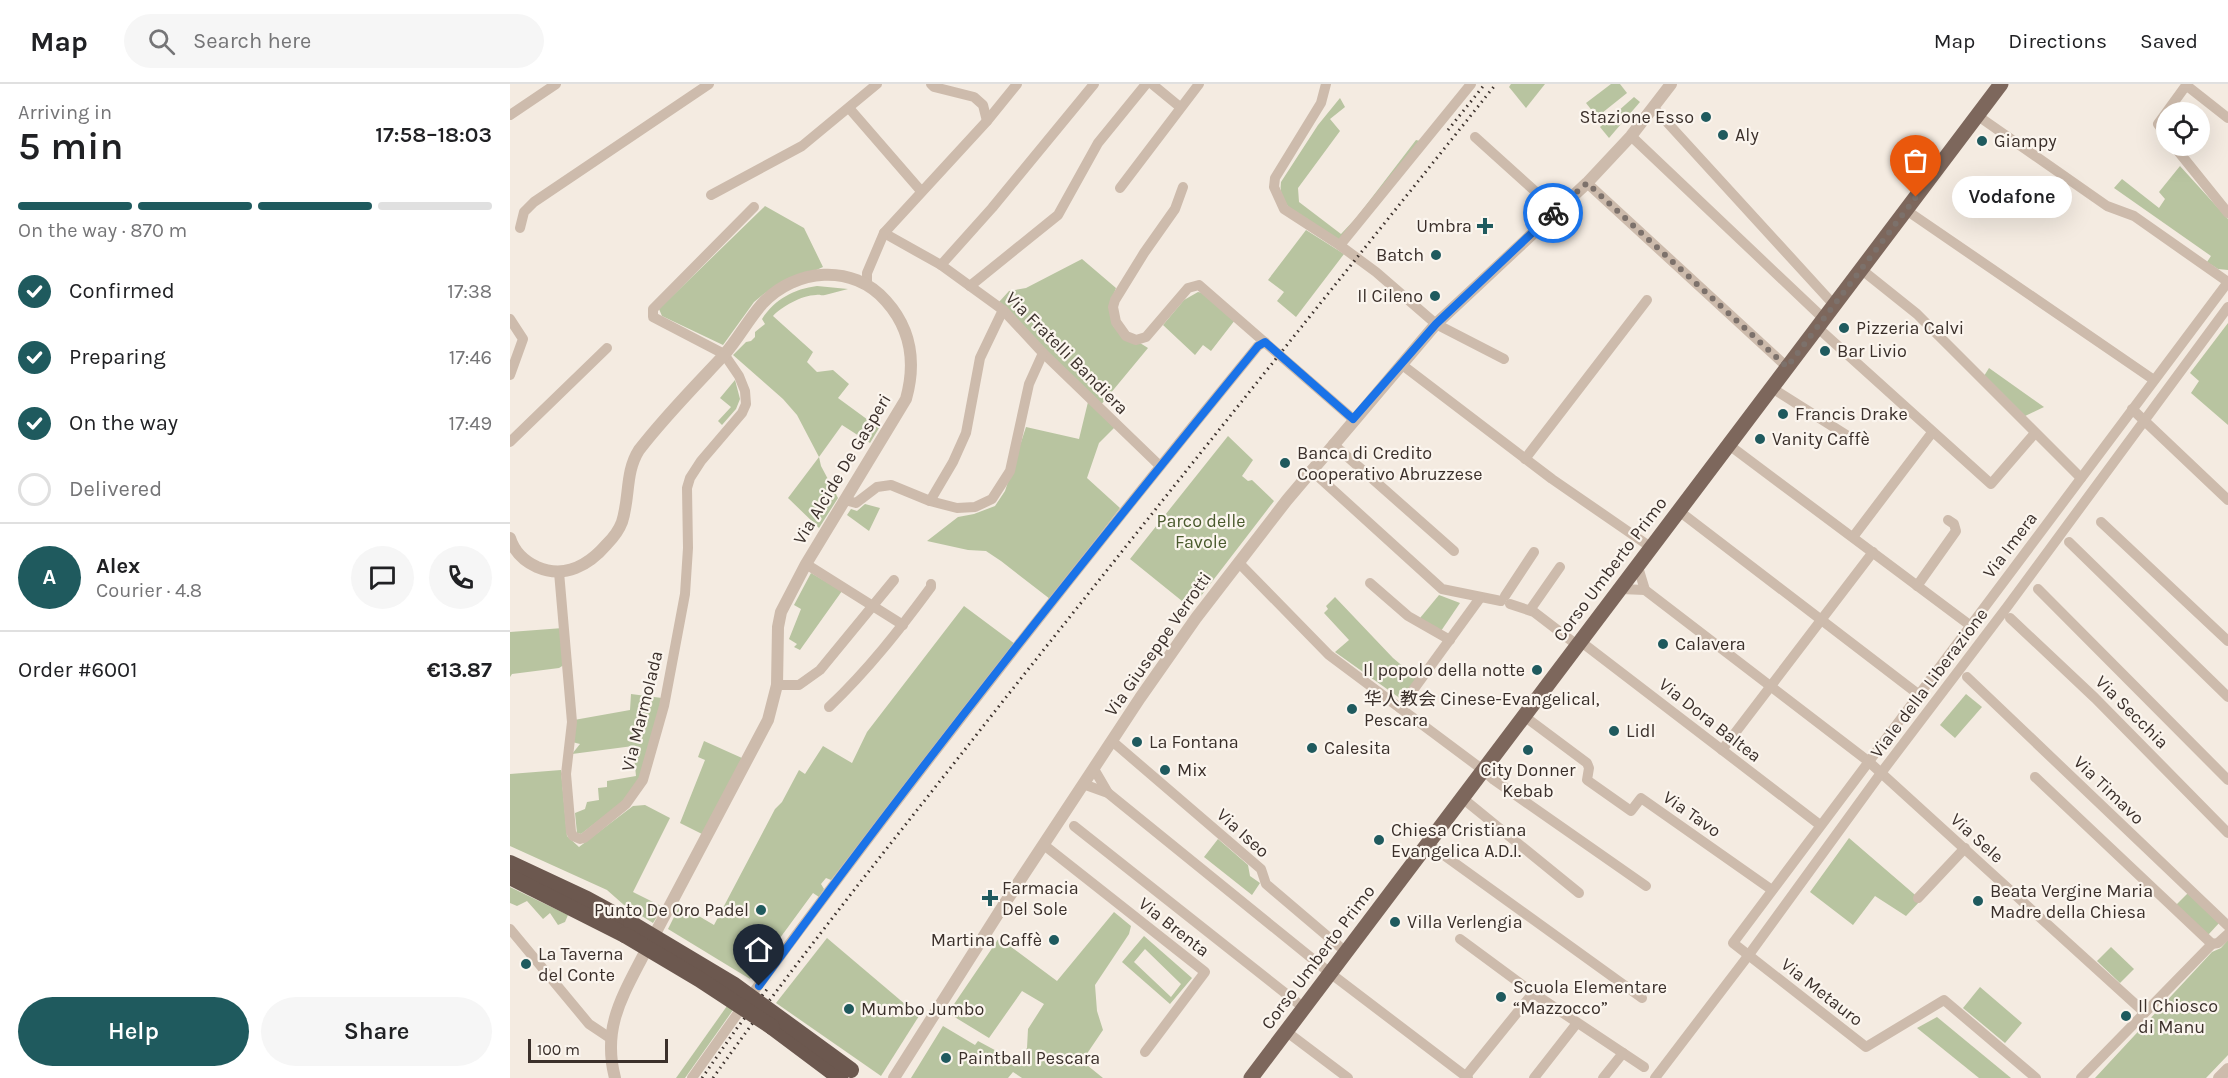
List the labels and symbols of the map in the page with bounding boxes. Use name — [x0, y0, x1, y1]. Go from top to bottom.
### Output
place label: Stazione Esso — [1579, 106, 1694, 128]
marker: Stazione Esso — [1699, 110, 1713, 124]
place label: Aly — [1735, 124, 1759, 146]
marker: Aly — [1716, 128, 1730, 142]
place label: Giampy — [1994, 130, 2057, 152]
marker: Giampy — [1975, 134, 1989, 148]
pin — [1890, 135, 1941, 197]
callout: Vodafone — [1952, 176, 2072, 218]
courier — [1523, 183, 1583, 243]
place label: Umbra — [1416, 215, 1472, 237]
marker: Umbra — [1476, 217, 1494, 235]
place label: Batch — [1376, 244, 1424, 266]
marker: Batch — [1429, 248, 1443, 262]
place label: Il Cileno — [1357, 285, 1423, 307]
street label: Via Fratelli Bandiera — [1001, 287, 1133, 419]
marker: Il Cileno — [1428, 289, 1442, 303]
place label: Pizzeria Calvi — [1856, 317, 1964, 339]
marker: Pizzeria Calvi — [1837, 321, 1851, 335]
place label: Bar Livio — [1837, 340, 1907, 362]
marker: Bar Livio — [1818, 344, 1832, 358]
street label: Via Alcide De Gasperi — [788, 390, 896, 548]
place label: Francis Drake — [1795, 403, 1908, 425]
marker: Francis Drake — [1776, 407, 1790, 421]
place label: Vanity Caffè — [1772, 428, 1870, 450]
marker: Vanity Caffè — [1753, 432, 1767, 446]
place label: Banca di Credito Cooperativo Abruzzese — [1297, 442, 1483, 485]
marker: Banca di Credito Cooperativo Abruzzese — [1278, 456, 1292, 470]
street label: Corso Umberto Primo — [1548, 492, 1672, 646]
street label: Via Imera — [1978, 508, 2042, 582]
park label: Parco delle Favole — [1156, 510, 1246, 553]
street label: Via Giuseppe Verrotti — [1100, 568, 1216, 720]
street label: Viale della Liberazione — [1865, 604, 1993, 762]
place label: Calavera — [1675, 633, 1746, 655]
marker: Calavera — [1656, 637, 1670, 651]
street label: Via Marmolada — [616, 648, 668, 774]
place label: Il popolo della notte — [1363, 659, 1525, 681]
marker: Il popolo della notte — [1530, 663, 1544, 677]
street label: Via Secchia — [2091, 671, 2173, 753]
street label: Via Dora Baltea — [1654, 673, 1766, 767]
place label: 华人教会 Cinese-Evangelical, Pescara — [1364, 688, 1600, 731]
marker: 华人教会 Cinese-Evangelical, Pescara — [1345, 702, 1359, 716]
place label: Lidl — [1626, 720, 1655, 742]
marker: Lidl — [1607, 724, 1621, 738]
place label: La Fontana — [1149, 731, 1239, 753]
marker: La Fontana — [1130, 735, 1144, 749]
place label: Calesita — [1324, 737, 1391, 759]
marker: Calesita — [1305, 741, 1319, 755]
marker: City Donner Kebab — [1521, 743, 1535, 757]
street label: Via Timavo — [2069, 751, 2149, 829]
place label: Mix — [1177, 759, 1207, 781]
place label: City Donner Kebab — [1480, 759, 1576, 802]
marker: Mix — [1158, 763, 1172, 777]
street label: Via Tavo — [1659, 786, 1725, 842]
street label: Via Iseo — [1212, 804, 1274, 862]
street label: Via Sele — [1946, 808, 2008, 868]
place label: Chiesa Cristiana Evangelica A.D.I. — [1391, 819, 1526, 862]
marker: Chiesa Cristiana Evangelica A.D.I. — [1372, 833, 1386, 847]
place label: Farmacia Del Sole — [1002, 877, 1079, 920]
street label: Corso Umberto Primo — [1256, 880, 1380, 1034]
place label: Beata Vergine Maria Madre della Chiesa — [1990, 880, 2153, 923]
marker: Farmacia Del Sole — [983, 891, 997, 905]
street label: Via Brenta — [1134, 892, 1214, 962]
marker: Beata Vergine Maria Madre della Chiesa — [1971, 894, 1985, 908]
place label: Punto De Oro Padel — [594, 899, 749, 921]
marker: Punto De Oro Padel — [754, 903, 768, 917]
place label: Villa Verlengia — [1407, 911, 1523, 933]
marker: Villa Verlengia — [1388, 915, 1402, 929]
pin — [733, 924, 784, 986]
place label: Martina Caffè — [931, 929, 1042, 951]
marker: Martina Caffè — [1047, 933, 1061, 947]
place label: La Taverna del Conte — [538, 943, 624, 986]
street label: Via Metauro — [1777, 953, 1867, 1031]
marker: La Taverna del Conte — [519, 957, 533, 971]
place label: Scuola Elementare “Mazzocco” — [1513, 976, 1667, 1019]
marker: Scuola Elementare “Mazzocco” — [1494, 990, 1508, 1004]
place label: Il Chiosco di Manu — [2138, 995, 2218, 1038]
place label: Mumbo Jumbo — [861, 998, 984, 1020]
marker: Mumbo Jumbo — [842, 1002, 856, 1016]
marker: Il Chiosco di Manu — [2119, 1009, 2133, 1023]
scale bar — [528, 1036, 668, 1064]
place label: Paintball Pescara — [958, 1047, 1100, 1069]
marker: Paintball Pescara — [939, 1051, 953, 1065]

